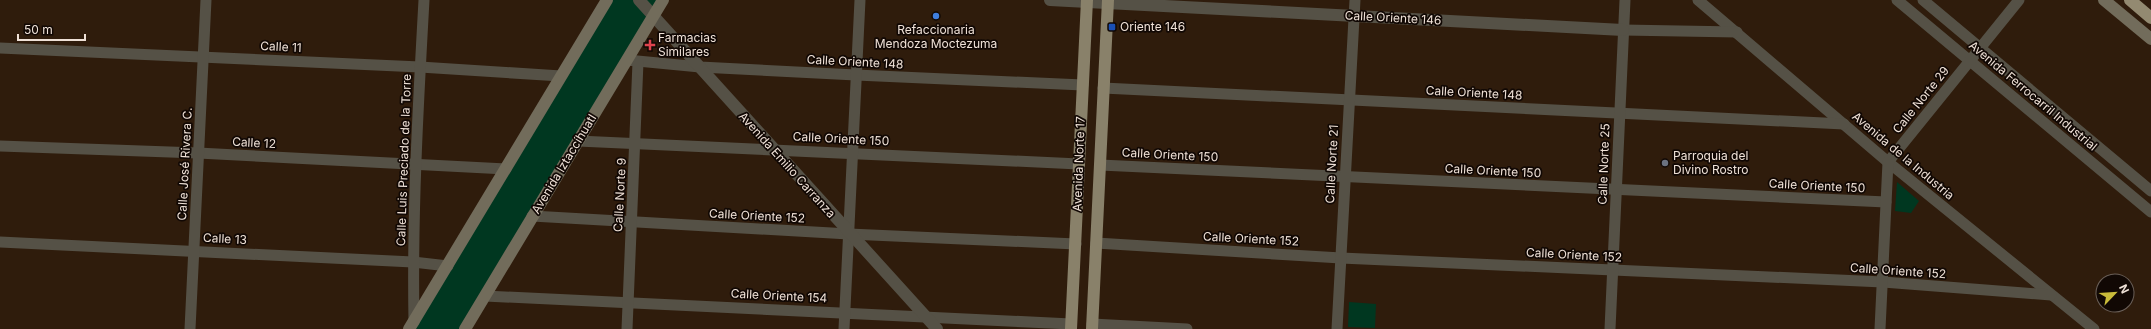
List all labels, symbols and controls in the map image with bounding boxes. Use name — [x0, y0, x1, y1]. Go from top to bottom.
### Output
street label: Calle Oriente 146 — [1344, 7, 1442, 28]
marker: Refaccionaria Mendoza Moctezuma — [931, 11, 941, 21]
scale bar — [18, 16, 85, 42]
place label: Oriente 146 — [1120, 19, 1185, 34]
text: 50 m — [24, 22, 53, 37]
place label: Refaccionaria Mendoza Moctezuma — [875, 22, 997, 51]
marker: Oriente 146 — [1107, 22, 1117, 32]
place label: Farmacias Similares — [658, 30, 716, 59]
street label: Calle 11 — [260, 38, 302, 55]
street label: Avenida Ferrocarril Industrial — [1966, 38, 2101, 154]
marker: Farmacias Similares — [645, 40, 655, 50]
street label: Calle Oriente 148 — [806, 51, 904, 72]
street label: Calle Norte 29 — [1889, 63, 1952, 136]
street label: Calle Luis Preciado de la Torre — [393, 74, 414, 246]
street label: Calle Oriente 148 — [1425, 82, 1523, 103]
street label: Calle José Rivera C. — [174, 107, 195, 221]
street label: Avenida Emilio Carranza — [736, 109, 839, 221]
street label: Avenida de la Industria — [1849, 109, 1957, 203]
street label: Avenida Iztaccíhuatl — [528, 111, 599, 216]
street label: Avenida Norte 17 — [1069, 116, 1088, 212]
street label: Calle Norte 25 — [1595, 123, 1612, 205]
street label: Calle Norte 21 — [1322, 124, 1341, 204]
street label: Calle Oriente 150 — [792, 128, 890, 149]
street label: Calle 12 — [232, 134, 276, 151]
street label: Calle Oriente 150 — [1121, 144, 1219, 165]
place label: Parroquia del Divino Rostro — [1673, 148, 1748, 177]
street label: Calle Norte 9 — [610, 158, 629, 232]
marker: Parroquia del Divino Rostro — [1660, 158, 1670, 168]
street label: Calle Oriente 150 — [1444, 160, 1542, 181]
street label: Calle Oriente 150 — [1768, 175, 1866, 196]
street label: Calle Oriente 152 — [709, 205, 805, 226]
street label: Calle Oriente 152 — [1203, 228, 1299, 249]
street label: Calle 13 — [203, 230, 247, 247]
street label: Calle Oriente 152 — [1526, 244, 1622, 265]
street label: Calle Oriente 152 — [1850, 260, 1947, 281]
north arrow — [2095, 273, 2135, 313]
text: N — [2116, 282, 2132, 296]
street label: Calle Oriente 154 — [730, 285, 828, 306]

